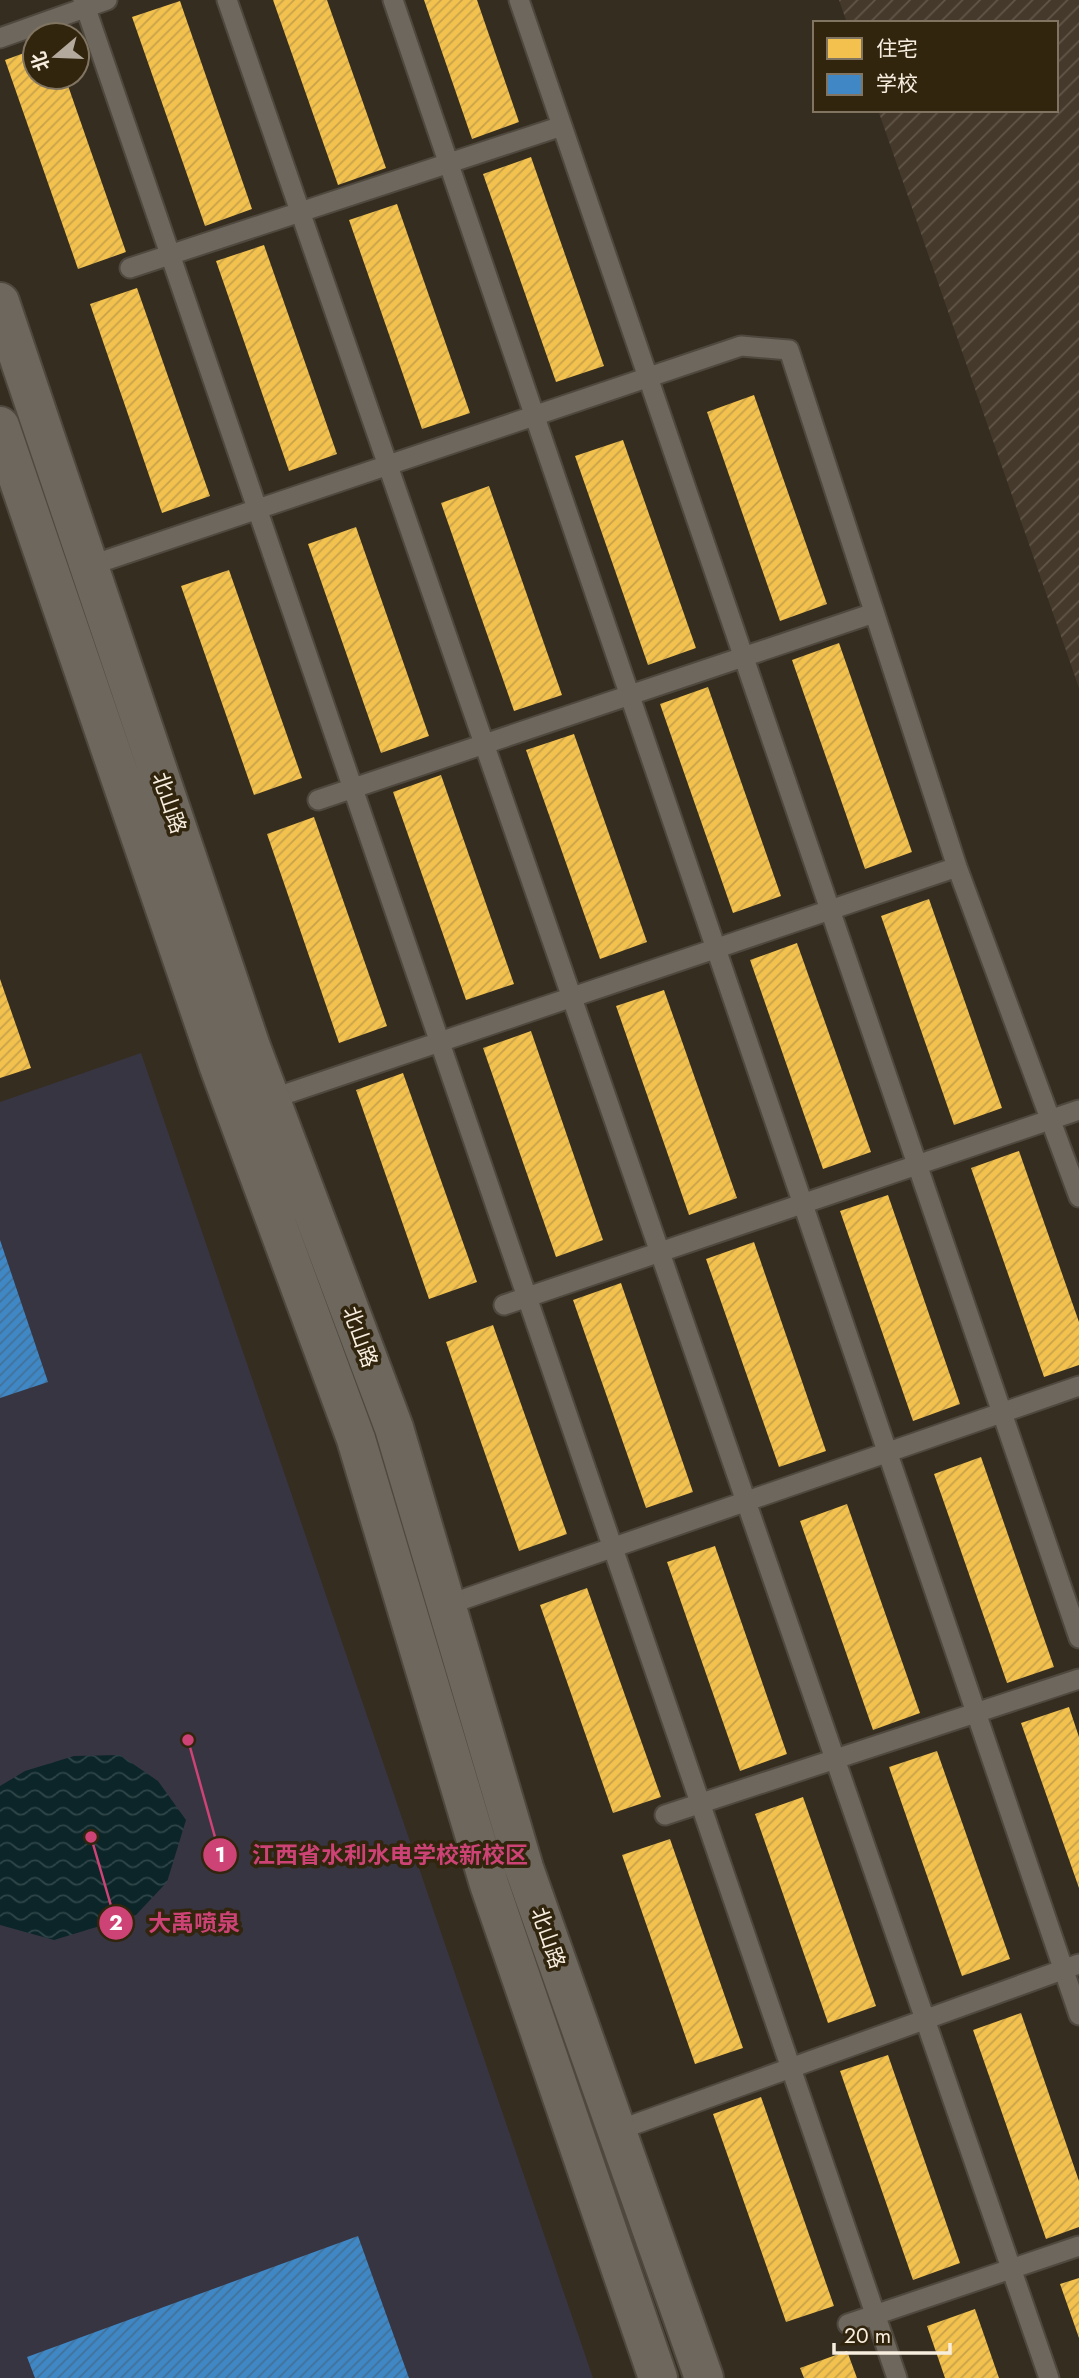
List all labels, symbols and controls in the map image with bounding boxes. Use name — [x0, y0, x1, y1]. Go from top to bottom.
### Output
north arrow — [21, 21, 91, 91]
legend — [813, 21, 1058, 112]
text: 住宅 — [876, 34, 918, 64]
text: 北 — [25, 48, 56, 75]
text: 学校 — [876, 69, 918, 99]
street label: 北山路 — [145, 768, 193, 838]
street label: 北山路 — [335, 1302, 385, 1372]
callout: 江西省水利水电学校新校区 — [203, 1833, 542, 1877]
text: 江西省水利水电学校新校区 — [252, 1838, 528, 1872]
text: 1 — [215, 1840, 225, 1870]
callout: 大禹喷泉 — [99, 1901, 254, 1945]
street label: 北山路 — [524, 1903, 572, 1973]
text: 大禹喷泉 — [148, 1906, 240, 1940]
text: 2 — [109, 1908, 123, 1938]
scale bar — [834, 2312, 950, 2356]
text: 20 m — [844, 2321, 891, 2351]

